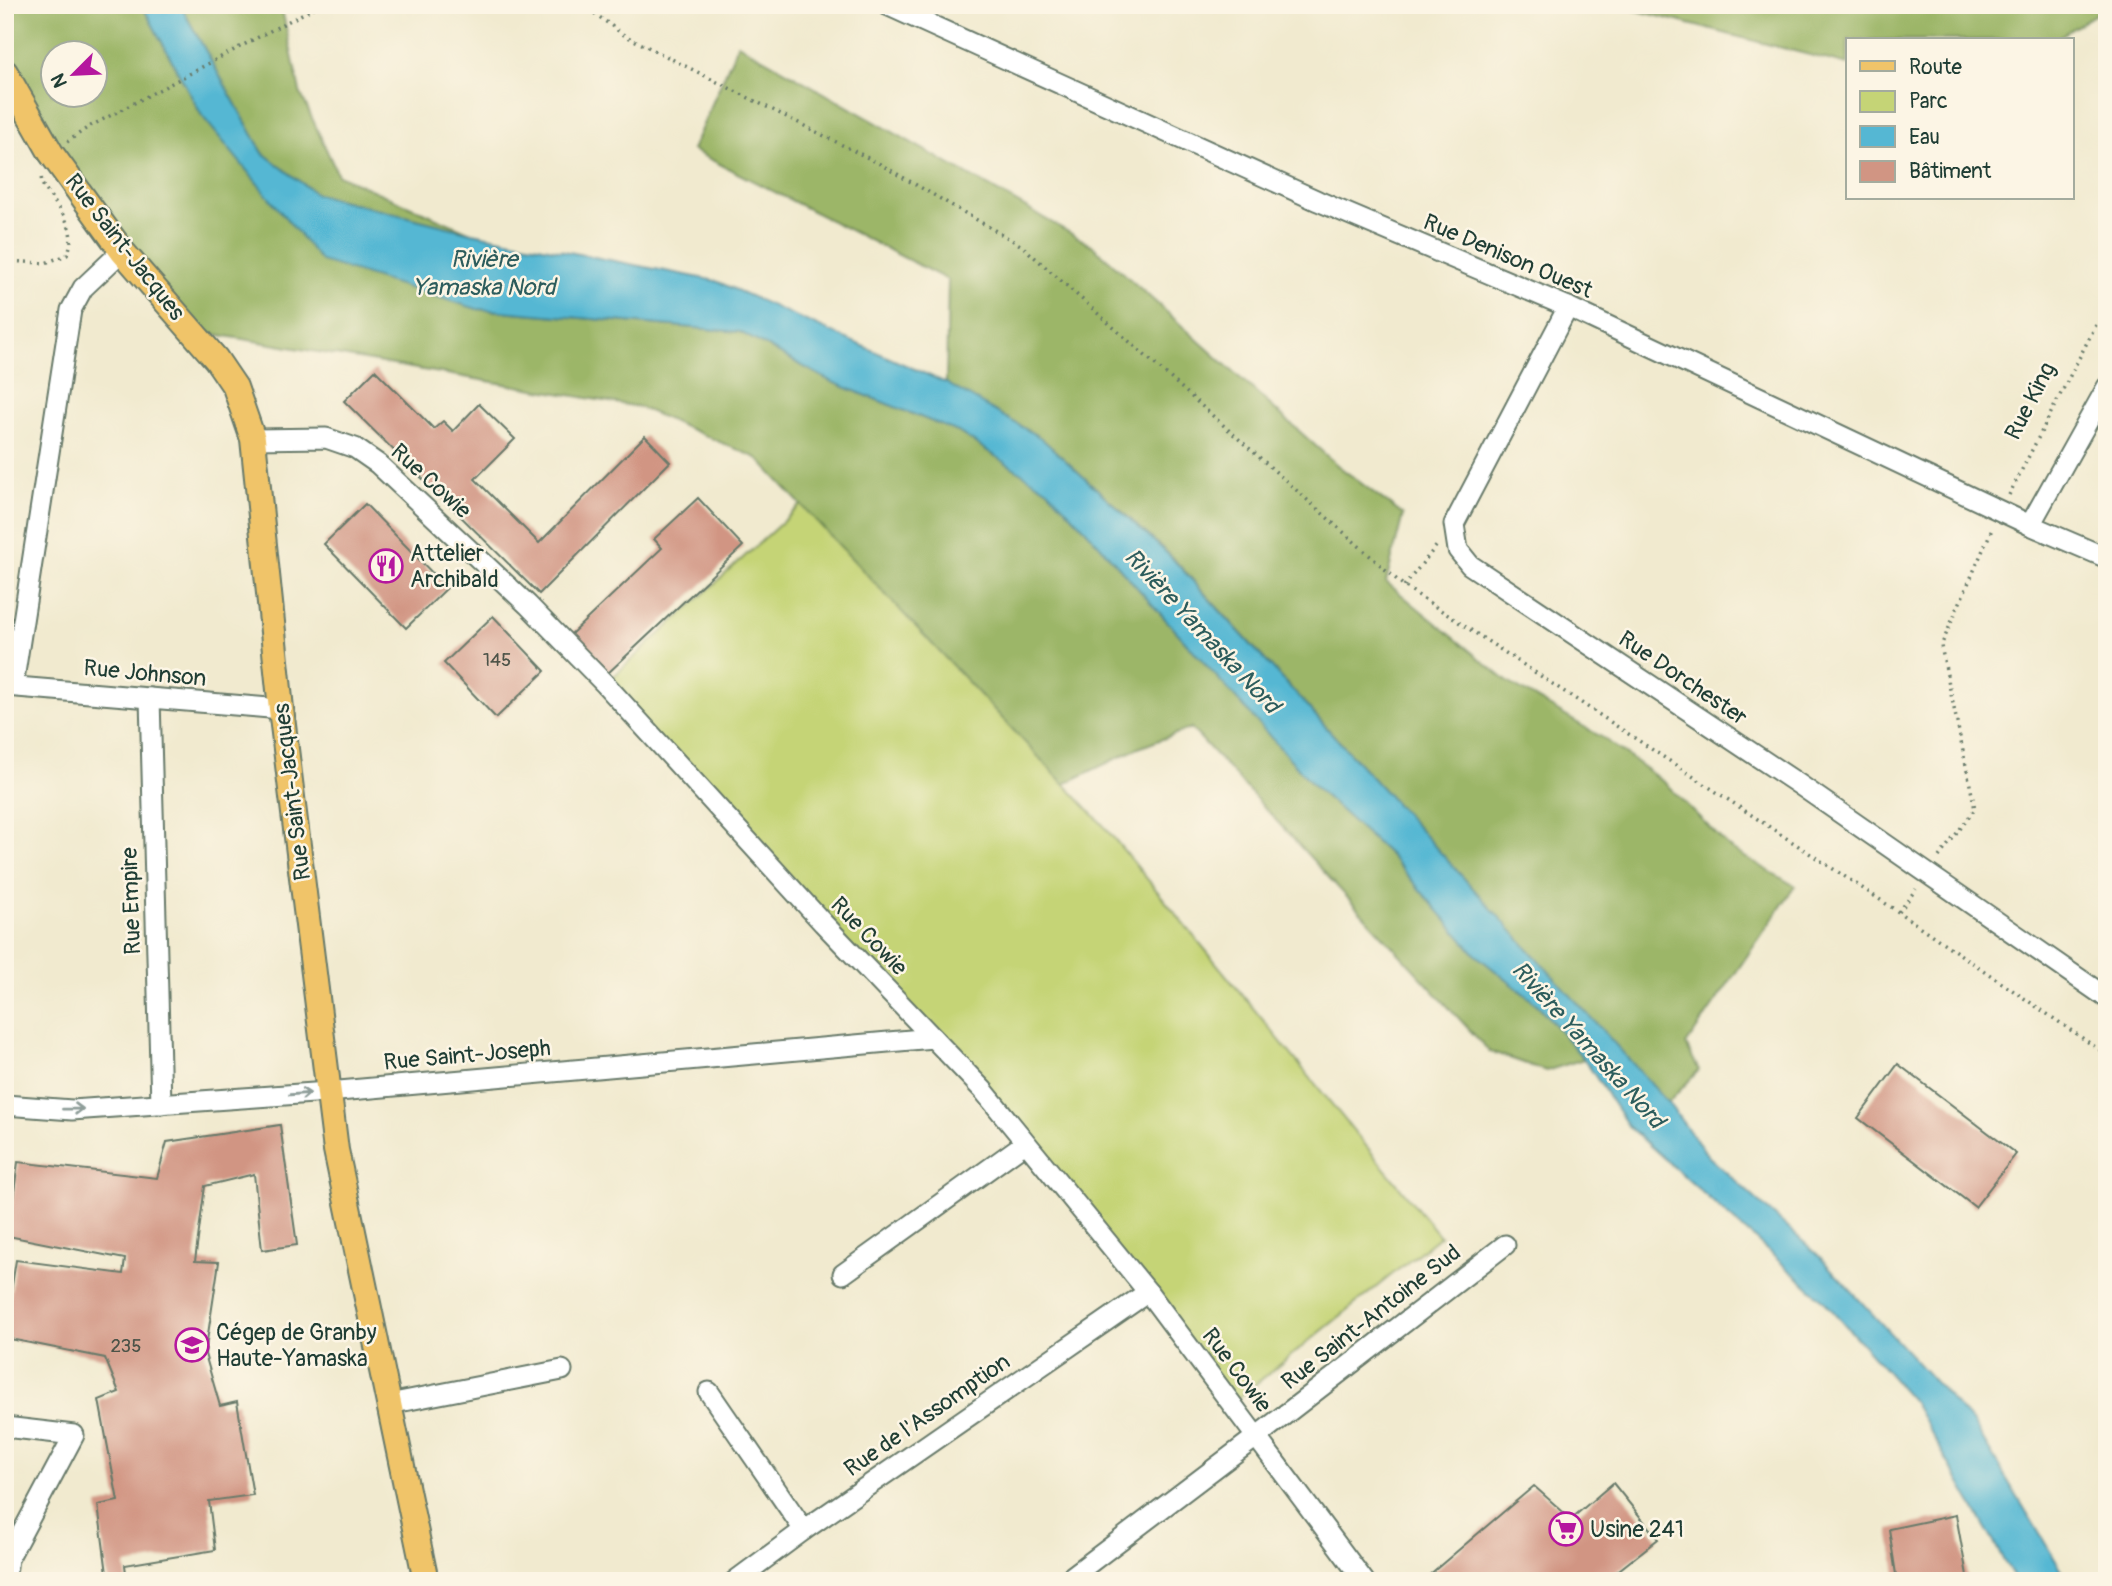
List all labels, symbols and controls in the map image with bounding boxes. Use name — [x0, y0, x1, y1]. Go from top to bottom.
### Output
north arrow — [38, 38, 108, 108]
legend — [1846, 38, 2074, 200]
text: Route — [1909, 54, 1962, 81]
text: N — [46, 70, 73, 91]
text: Parc — [1909, 88, 1948, 115]
text: Eau — [1909, 124, 1940, 151]
text: Bâtiment — [1909, 158, 1992, 185]
street label: Rue Saint-Jacques — [59, 168, 191, 326]
street label: Rue Denison Ouest — [1419, 207, 1598, 305]
water label: Rivière Yamaska Nord — [413, 245, 559, 302]
street label: Rue King — [1998, 357, 2062, 445]
street label: Rue Cowie — [385, 437, 478, 525]
place label: Attelier Archibald — [410, 539, 499, 594]
water label: Rivière Yamaska Nord — [1118, 543, 1288, 722]
restaurant icon: Attelier Archibald — [367, 547, 405, 585]
street label: Rue Dorchester — [1613, 624, 1753, 732]
house number: 145 — [483, 648, 511, 672]
street label: Rue Johnson — [82, 653, 208, 693]
street label: Rue Saint-Jacques — [267, 702, 317, 882]
street label: Rue Empire — [115, 846, 147, 955]
street label: Rue Cowie — [824, 890, 914, 982]
water label: Rivière Yamaska Nord — [1505, 956, 1673, 1137]
street label: Rue Saint-Joseph — [382, 1033, 552, 1077]
one-way arrow — [288, 1087, 311, 1100]
one-way arrow — [62, 1102, 85, 1116]
street label: Rue Saint-Antoine Sud — [1275, 1238, 1467, 1396]
place label: Cégep de Granby Haute-Yamaska — [216, 1318, 377, 1373]
street label: Rue Cowie — [1196, 1322, 1279, 1419]
school or university icon: Cégep de Granby Haute-Yamaska — [173, 1326, 211, 1364]
house number: 235 — [111, 1334, 141, 1358]
street label: Rue de l'Assomption — [838, 1347, 1016, 1483]
supermarket icon: Usine 241 — [1547, 1510, 1585, 1548]
place label: Usine 241 — [1590, 1515, 1684, 1544]

